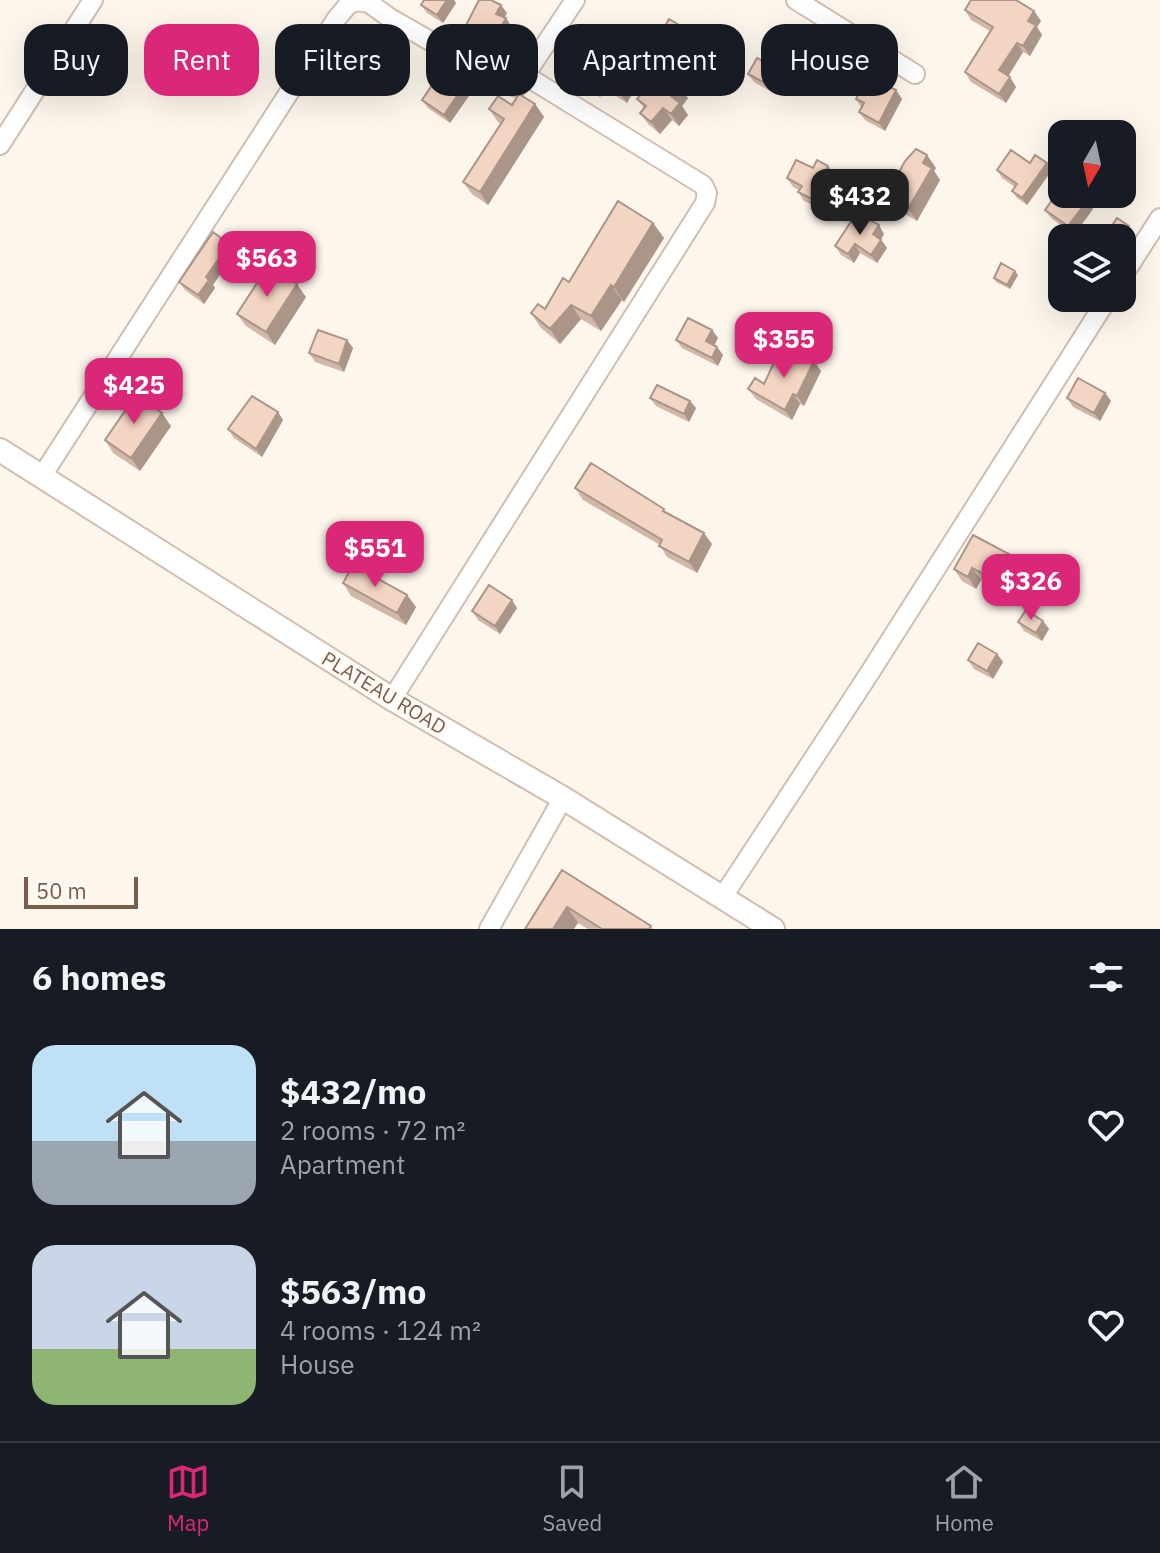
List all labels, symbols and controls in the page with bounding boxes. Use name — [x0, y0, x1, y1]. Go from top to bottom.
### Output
chip: Buy — [24, 24, 128, 96]
chip: Rent — [144, 24, 259, 96]
chip: Filters — [275, 24, 410, 96]
chip: New — [426, 24, 538, 96]
chip: Apartment — [554, 24, 745, 96]
chip: House — [761, 24, 898, 96]
north arrow — [1048, 120, 1136, 208]
map controls — [1048, 120, 1136, 312]
pin: $432 — [813, 169, 907, 237]
text: $432 — [829, 178, 891, 212]
button: layers — [1048, 224, 1136, 312]
pin: $563 — [220, 231, 314, 299]
text: $563 — [236, 240, 298, 274]
pin: $355 — [737, 312, 831, 380]
text: $355 — [753, 321, 815, 355]
pin: $425 — [87, 358, 181, 426]
text: $425 — [103, 367, 165, 401]
pin: $551 — [328, 521, 422, 589]
text: $551 — [344, 530, 406, 564]
pin: $326 — [984, 554, 1078, 622]
text: $326 — [1000, 563, 1062, 597]
street label: PLATEAU ROAD — [317, 645, 452, 740]
scale bar — [24, 873, 138, 909]
text: 50 m — [36, 876, 87, 905]
text: 6 homes — [32, 955, 167, 999]
icon: filters — [1084, 955, 1128, 999]
text: $432/mo — [280, 1069, 427, 1113]
icon: home — [96, 1077, 192, 1173]
icon: heart — [1084, 1103, 1128, 1147]
text: 2 rooms · 72 m² — [280, 1113, 465, 1147]
text: Apartment — [280, 1147, 405, 1181]
text: $563/mo — [280, 1269, 427, 1313]
icon: home — [96, 1277, 192, 1373]
icon: heart — [1084, 1303, 1128, 1347]
text: 4 rooms · 124 m² — [280, 1313, 481, 1347]
text: House — [280, 1347, 355, 1381]
tab: Map — [166, 1460, 210, 1537]
tab: Saved — [542, 1460, 602, 1537]
tab: Home — [935, 1460, 994, 1537]

